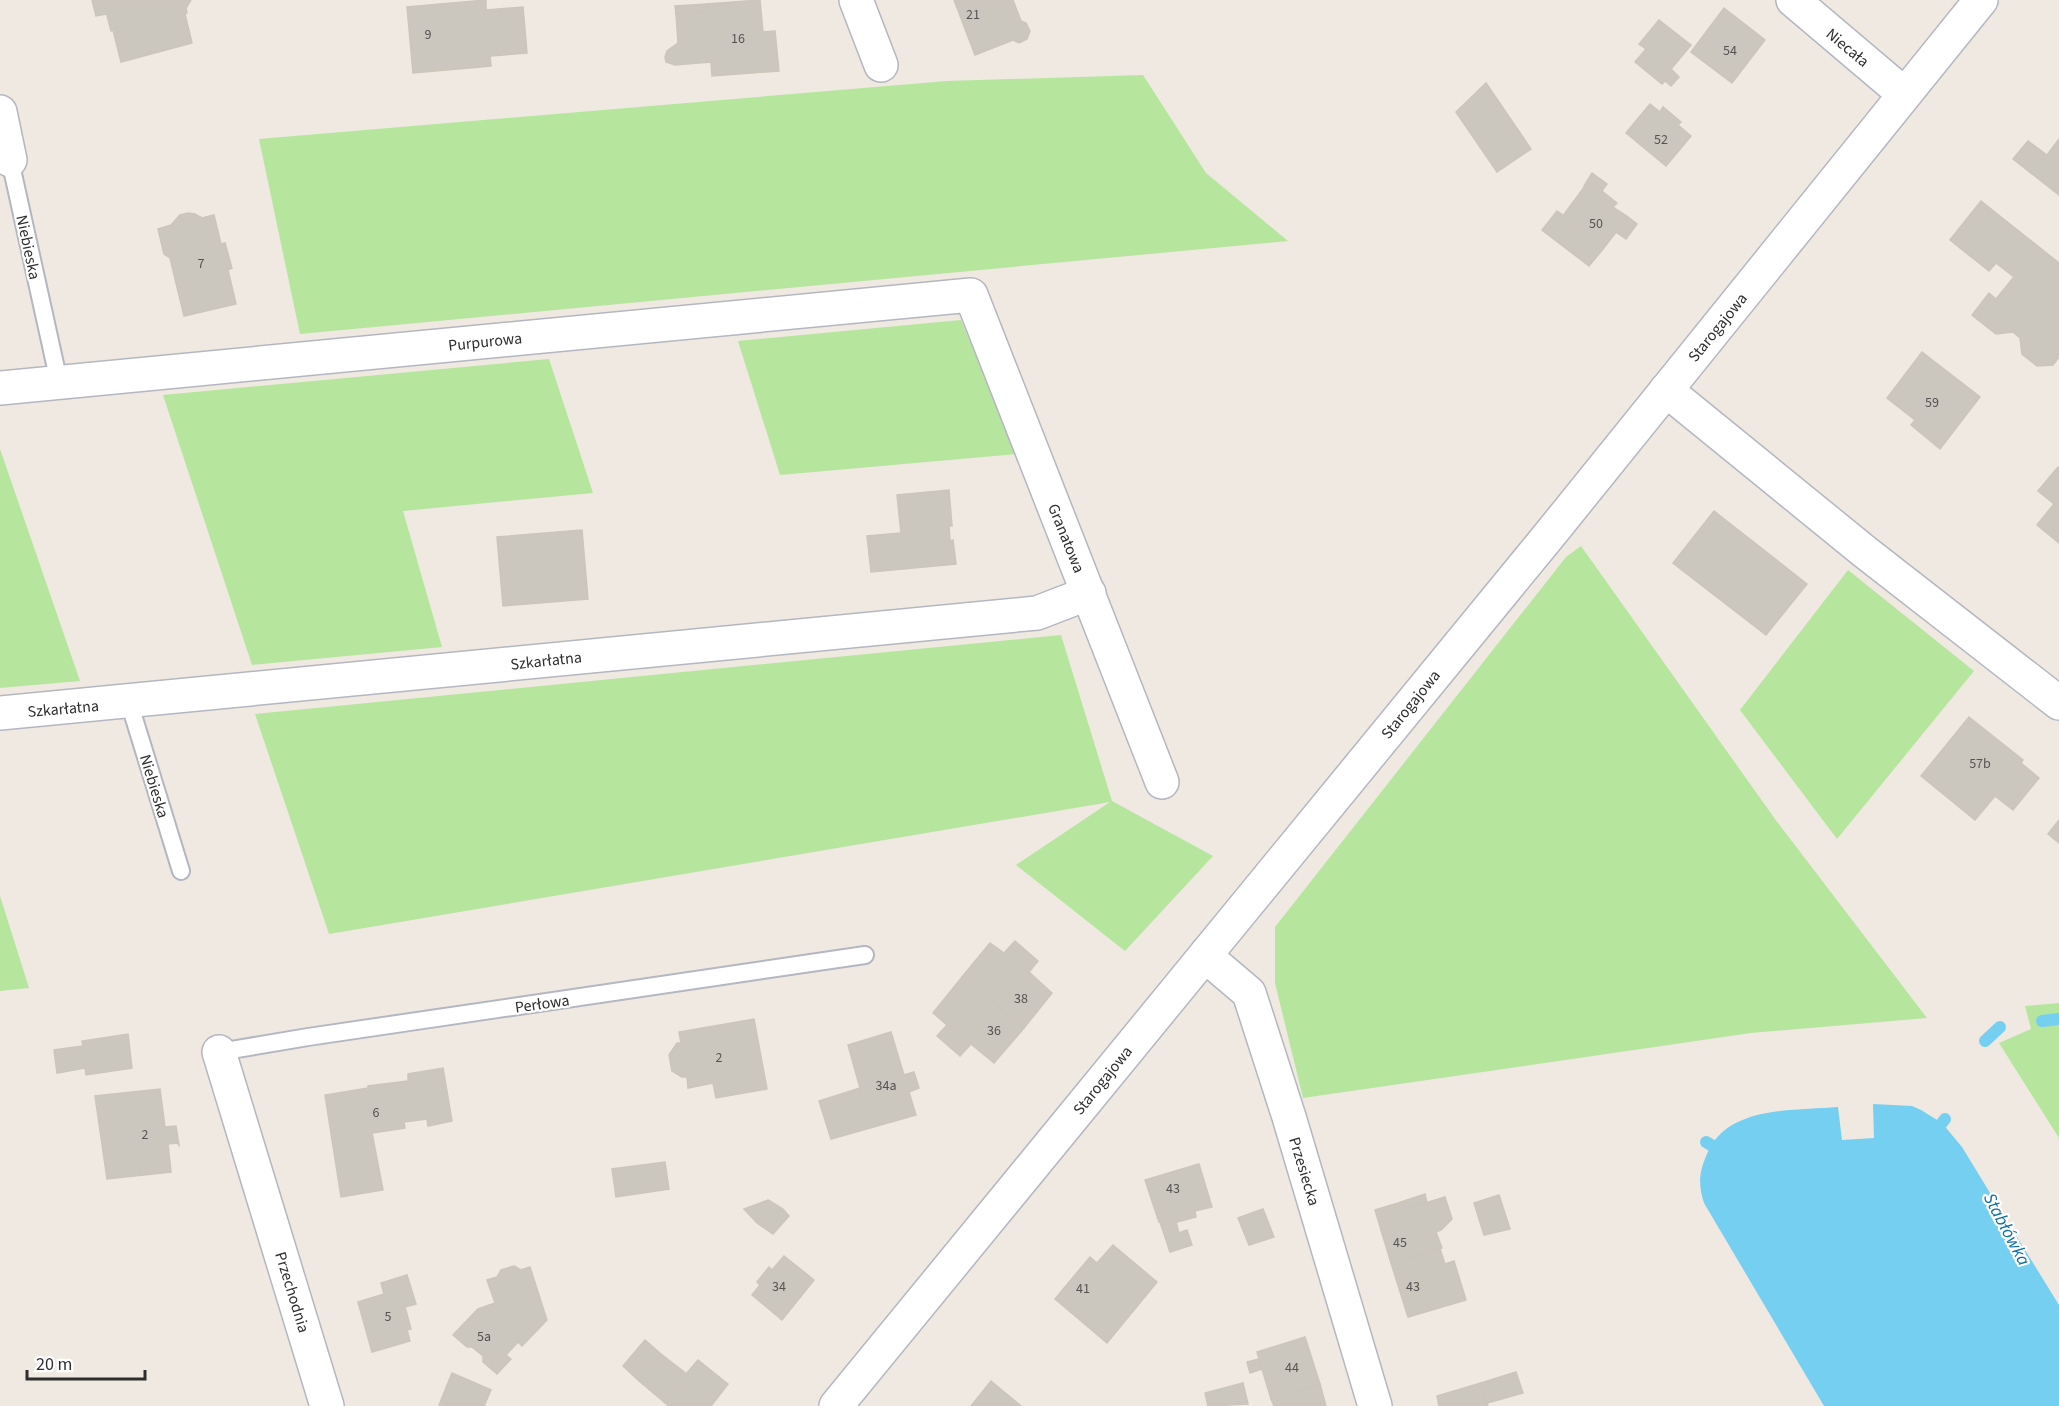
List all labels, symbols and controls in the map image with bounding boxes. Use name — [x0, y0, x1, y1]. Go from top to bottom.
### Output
house number: 21 — [966, 5, 980, 25]
street label: Niecała — [1821, 23, 1874, 72]
house number: 9 — [425, 25, 432, 45]
house number: 16 — [731, 29, 745, 49]
house number: 54 — [1723, 41, 1737, 61]
house number: 52 — [1654, 130, 1668, 150]
street label: Niebieska — [10, 213, 46, 282]
house number: 50 — [1589, 214, 1603, 234]
house number: 7 — [198, 254, 205, 274]
street label: Starogajowa — [1683, 288, 1753, 367]
street label: Purpurowa — [447, 327, 523, 357]
house number: 59 — [1925, 393, 1939, 413]
street label: Granatowa — [1042, 500, 1090, 576]
street label: Szkarłatna — [509, 646, 583, 676]
street label: Starogajowa — [1376, 665, 1446, 744]
street label: Szkarłatna — [26, 695, 100, 723]
street label: Niebieska — [134, 752, 174, 821]
house number: 57b — [1969, 754, 1991, 774]
street label: Perłowa — [513, 989, 571, 1019]
house number: 38 — [1014, 989, 1028, 1009]
house number: 36 — [987, 1021, 1001, 1041]
street label: Starogajowa — [1068, 1041, 1138, 1120]
house number: 2 — [716, 1048, 723, 1068]
house number: 34a — [876, 1076, 896, 1096]
house number: 6 — [373, 1103, 380, 1123]
house number: 2 — [142, 1125, 149, 1145]
street label: Przesiecka — [1283, 1134, 1325, 1208]
house number: 43 — [1166, 1179, 1180, 1199]
water label: Stabłówka — [1977, 1189, 2036, 1270]
house number: 45 — [1393, 1233, 1407, 1253]
street label: Przechodnia — [269, 1249, 315, 1335]
house number: 34 — [772, 1277, 786, 1297]
house number: 43 — [1406, 1277, 1420, 1297]
house number: 41 — [1076, 1279, 1090, 1299]
house number: 5 — [385, 1307, 392, 1327]
house number: 5a — [477, 1327, 491, 1347]
scale bar — [27, 1343, 146, 1381]
text: 20 m — [36, 1352, 72, 1377]
house number: 44 — [1285, 1358, 1299, 1378]

